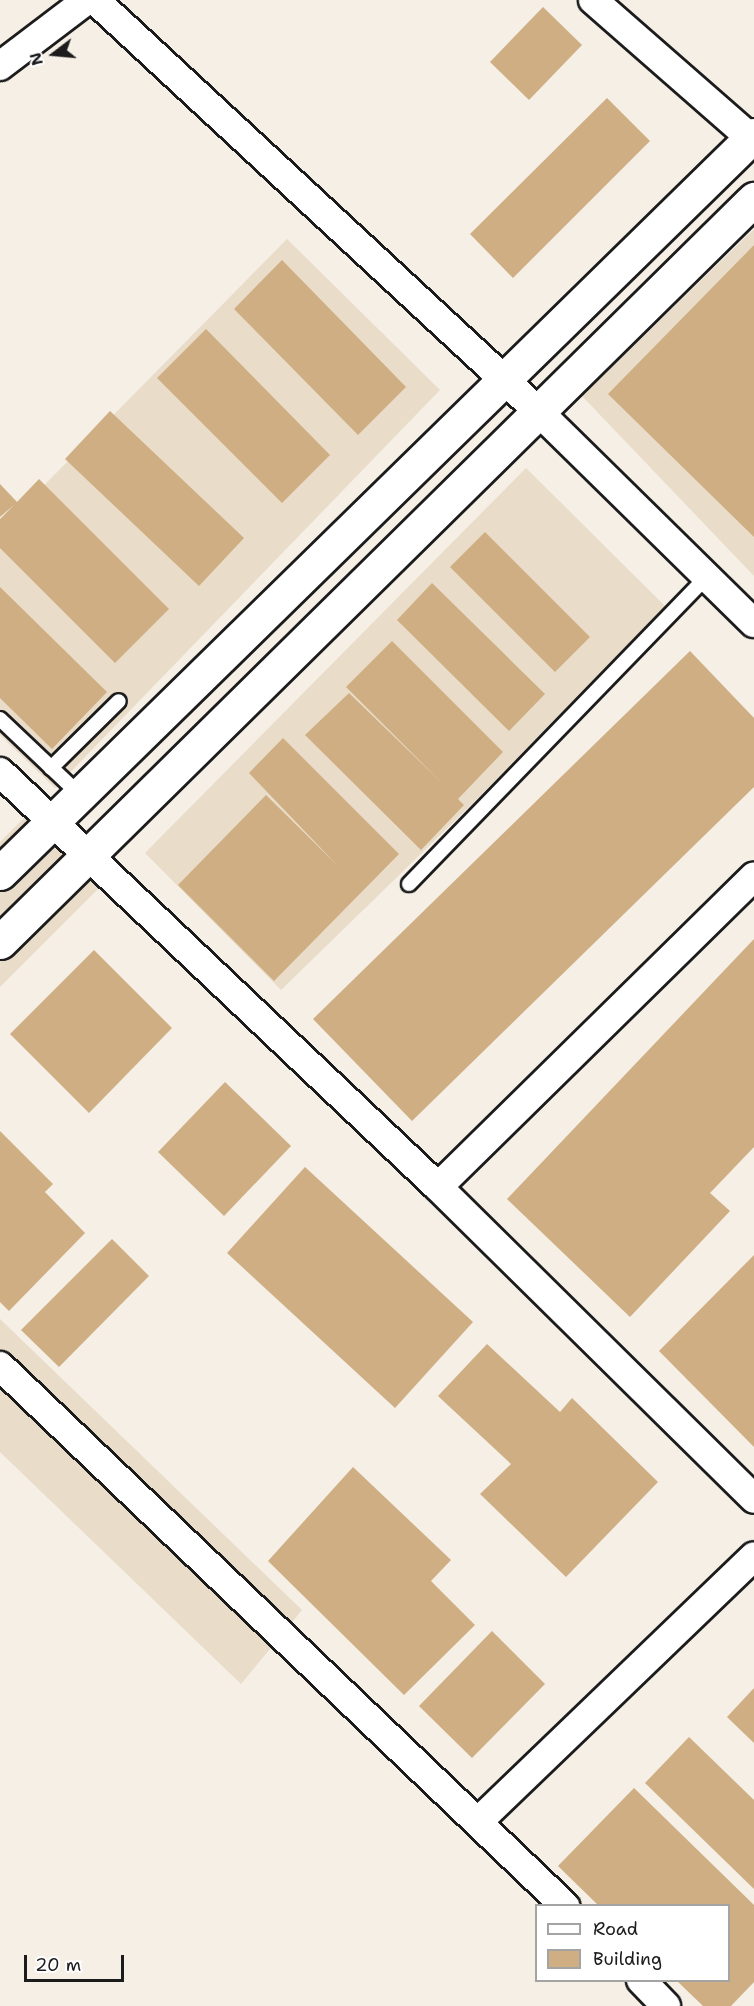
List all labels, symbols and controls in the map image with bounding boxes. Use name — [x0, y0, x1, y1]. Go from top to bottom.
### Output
north arrow — [24, 24, 84, 84]
text: N — [24, 50, 48, 68]
legend — [535, 1904, 730, 1982]
text: Road — [593, 1917, 638, 1941]
scale bar — [27, 1943, 128, 1981]
text: Building — [593, 1947, 662, 1971]
text: 20 m — [35, 1953, 81, 1977]

